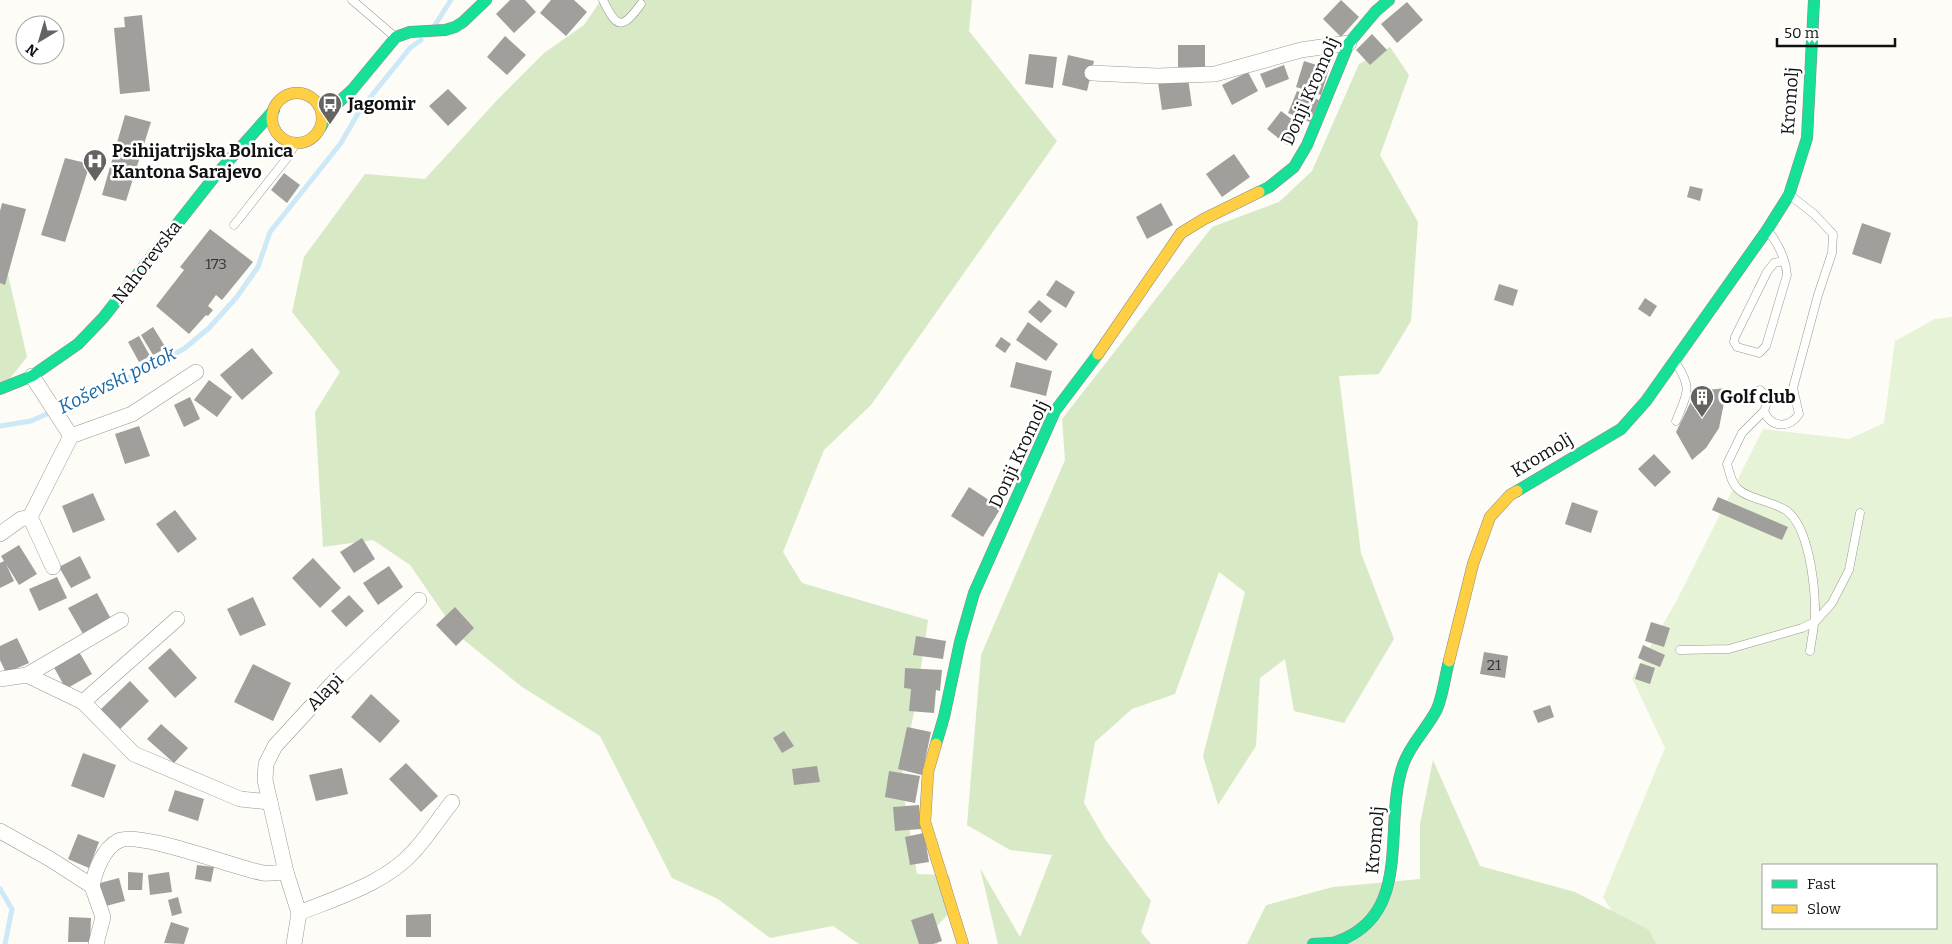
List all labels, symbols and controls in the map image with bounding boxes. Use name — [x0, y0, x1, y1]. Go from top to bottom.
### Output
north arrow — [15, 15, 65, 65]
scale bar — [1777, 15, 1894, 47]
text: 50 m — [1784, 24, 1820, 42]
street label: Donji Kromolj — [1276, 33, 1344, 149]
text: N — [23, 40, 42, 60]
street label: Kromolj — [1777, 66, 1803, 136]
bus stop icon: Jagomir — [317, 91, 343, 125]
place label: Jagomir — [347, 93, 416, 115]
place label: Psihijatrijska Bolnica Kantona Sarajevo — [112, 140, 293, 183]
hospital icon: Psihijatrijska Bolnica Kantona Sarajevo — [82, 148, 108, 182]
street label: Nahorevska — [108, 216, 186, 308]
house number: 173 — [205, 255, 227, 273]
water label: Koševski potok — [54, 341, 180, 418]
building icon: Golf club — [1689, 384, 1715, 418]
place label: Golf club — [1720, 386, 1796, 408]
street label: Donji Kromolj — [984, 397, 1054, 511]
street label: Kromolj — [1507, 428, 1577, 482]
house number: 21 — [1487, 656, 1501, 674]
street label: Alapi — [302, 669, 348, 715]
street label: Kromolj — [1361, 805, 1389, 875]
legend — [1762, 864, 1937, 929]
text: Fast — [1807, 875, 1836, 893]
text: Slow — [1807, 900, 1842, 918]

